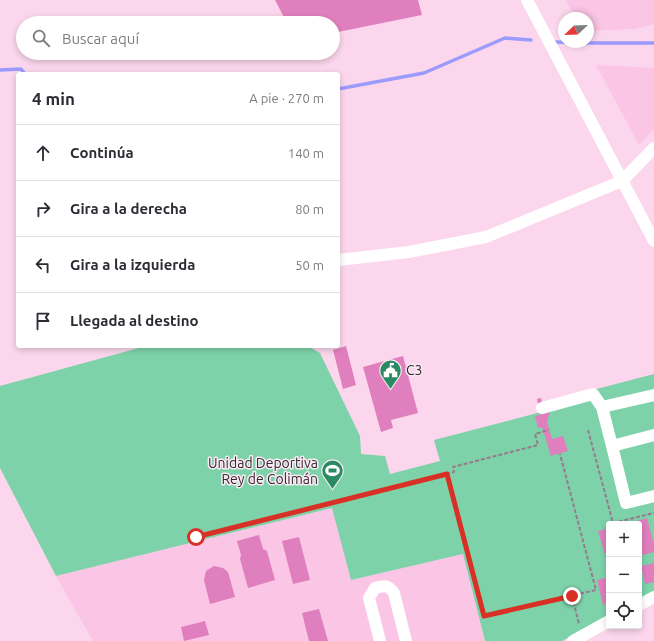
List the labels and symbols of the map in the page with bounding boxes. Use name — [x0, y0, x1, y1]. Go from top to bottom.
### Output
north arrow — [558, 12, 594, 48]
public building icon: C3 — [378, 357, 404, 390]
place label: C3 — [406, 362, 422, 378]
place label: Unidad Deportiva Rey de Colimán — [208, 455, 318, 487]
sports icon: Unidad Deportiva Rey de Colimán — [320, 458, 346, 491]
route start — [187, 528, 205, 546]
route end — [563, 587, 581, 605]

